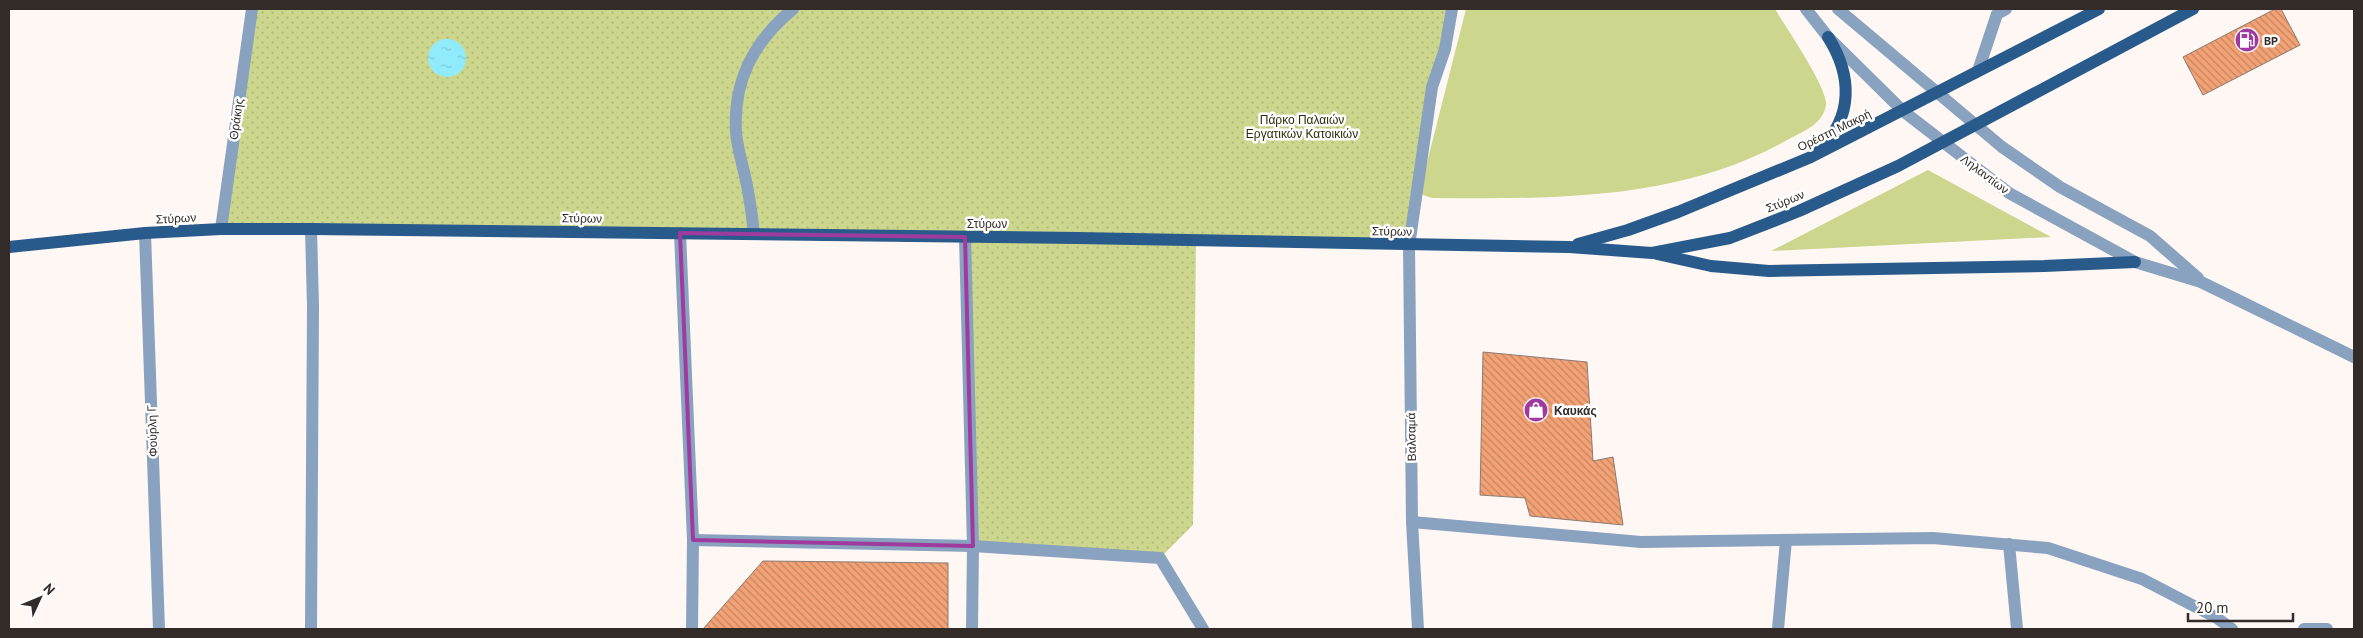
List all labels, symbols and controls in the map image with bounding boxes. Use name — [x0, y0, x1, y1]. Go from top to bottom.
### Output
fuel station icon: BP — [2234, 27, 2260, 53]
place label: BP — [2264, 33, 2278, 48]
street label: Θράκης — [226, 97, 246, 141]
street label: Ορέστη Μακρή — [1795, 106, 1873, 154]
park label: Πάρκο Παλαιών Εργατικών Κατοικιών — [1246, 112, 1358, 141]
street label: Ληλαντίων — [1958, 151, 2012, 197]
street label: Στύρων — [1763, 186, 1807, 216]
street label: Στύρων — [155, 209, 197, 227]
street label: Στύρων — [562, 210, 602, 226]
street label: Στύρων — [967, 216, 1007, 231]
street label: Στύρων — [1372, 223, 1412, 239]
shop icon: Καυκάς — [1523, 397, 1549, 423]
place label: Καυκάς — [1554, 403, 1597, 418]
street label: Φούρλη Γ — [144, 404, 160, 457]
street label: Βαλσαμά — [1403, 412, 1419, 461]
north arrow — [15, 573, 65, 623]
text: N — [40, 579, 59, 599]
scale bar — [2188, 590, 2293, 622]
text: 20 m — [2196, 598, 2229, 617]

